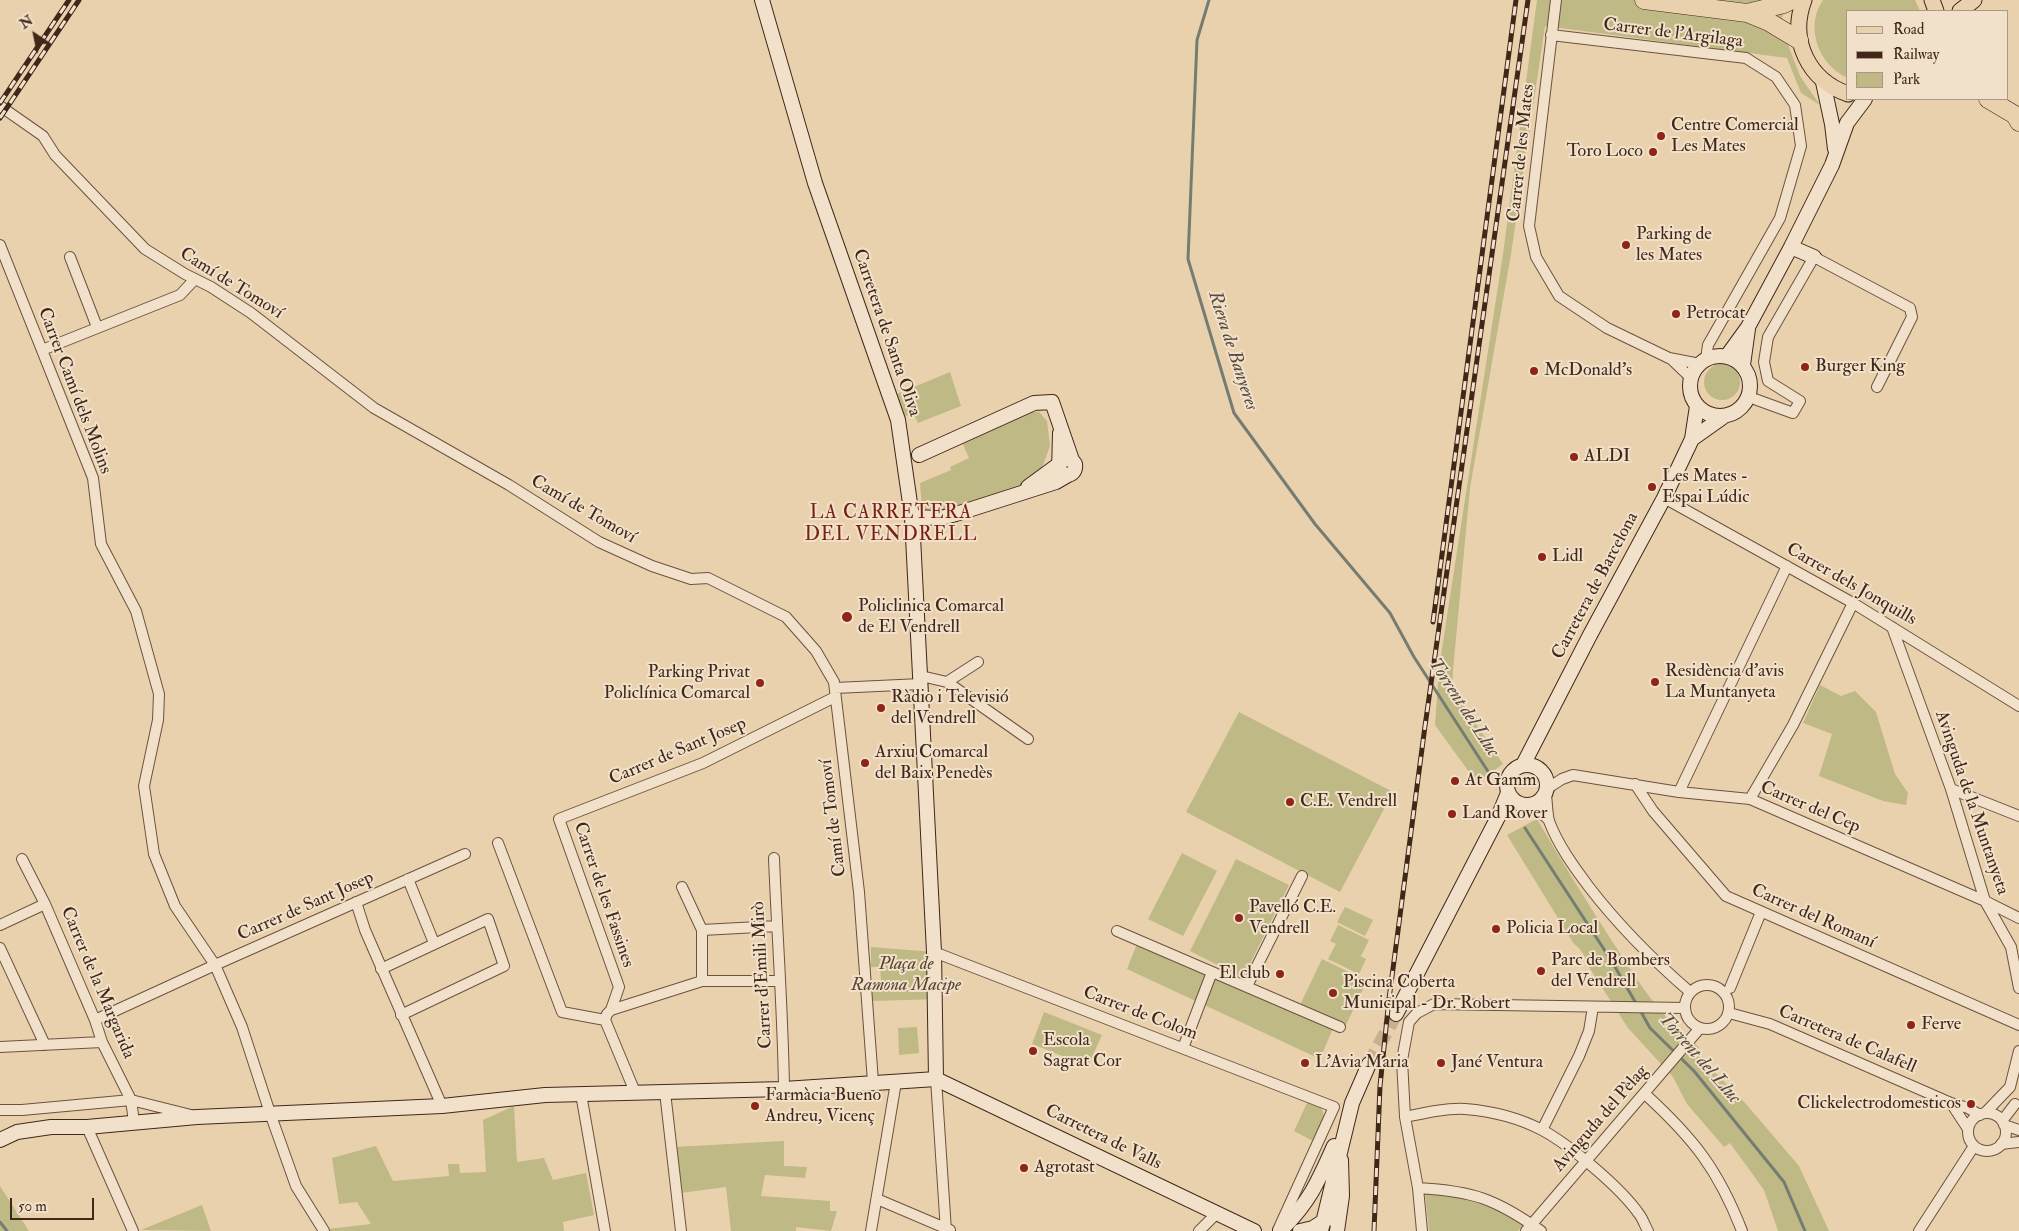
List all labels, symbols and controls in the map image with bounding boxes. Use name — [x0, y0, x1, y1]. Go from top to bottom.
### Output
north arrow — [10, 10, 60, 60]
legend — [1846, 10, 2009, 100]
text: N — [16, 12, 36, 33]
street label: Carrer de l'Argilaga — [1602, 15, 1744, 53]
text: Road — [1893, 20, 1924, 39]
text: Railway — [1893, 45, 1939, 64]
text: Park — [1893, 70, 1920, 89]
street label: Carrer de les Mates — [1504, 83, 1540, 223]
place label: Centre Comercial Les Mates — [1671, 115, 1799, 158]
marker: Centre Comercial Les Mates — [1655, 130, 1667, 142]
place label: Toro Loco — [1567, 141, 1643, 163]
marker: Toro Loco — [1647, 146, 1659, 158]
place label: Parking de les Mates — [1636, 224, 1712, 266]
marker: Parking de les Mates — [1620, 239, 1632, 251]
street label: Camí de Tomoví — [175, 244, 287, 324]
street label: Carretera de Santa Oliva — [847, 247, 925, 419]
water label: Riera de Banyeres — [1202, 288, 1262, 414]
place label: Petrocat — [1686, 303, 1745, 325]
street label: Carrer Camí dels Molins — [32, 305, 116, 477]
marker: Petrocat — [1670, 308, 1682, 320]
place label: Burger King — [1815, 356, 1905, 378]
place label: McDonald's — [1544, 360, 1632, 382]
marker: Burger King — [1799, 361, 1811, 373]
marker: McDonald's — [1528, 365, 1540, 377]
place label: ALDI — [1584, 446, 1630, 468]
marker: ALDI — [1568, 451, 1580, 463]
place label: Les Mates - Espai Lúdic — [1662, 466, 1749, 508]
street label: Camí de Tomoví — [527, 471, 639, 549]
marker: Les Mates - Espai Lúdic — [1646, 481, 1658, 493]
district label: LA CARRETERA DEL VENDRELL — [803, 503, 979, 547]
street label: Carretera de Barcelona — [1548, 509, 1644, 663]
street label: Carrer dels Jonquills — [1782, 539, 1920, 631]
place label: Lidl — [1552, 546, 1583, 568]
marker: Lidl — [1536, 551, 1548, 563]
place label: Policlinica Comarcal de El Vendrell — [858, 596, 1004, 638]
marker: Policlinica Comarcal de El Vendrell — [840, 610, 854, 624]
water label: Torrent del Lluc — [1423, 654, 1503, 762]
place label: Residència d'avis La Muntanyeta — [1665, 661, 1784, 704]
place label: Parking Privat Policlínica Comarcal — [604, 662, 750, 704]
marker: Residència d'avis La Muntanyeta — [1649, 676, 1661, 688]
marker: Parking Privat Policlínica Comarcal — [754, 677, 766, 689]
place label: Ràdio i Televisió del Vendrell — [891, 687, 1009, 730]
marker: Ràdio i Televisió del Vendrell — [875, 702, 887, 714]
street label: Avinguda de la Muntanyeta — [1929, 708, 2013, 898]
street label: Carrer de Sant Josep — [606, 713, 750, 791]
place label: Arxiu Comarcal del Baix Penedès — [875, 742, 992, 784]
marker: Arxiu Comarcal del Baix Penedès — [859, 757, 871, 769]
street label: Camí de Tomoví — [816, 758, 852, 878]
place label: At Gamm — [1465, 770, 1537, 792]
marker: At Gamm — [1449, 775, 1461, 787]
street label: Carrer del Cep — [1757, 777, 1863, 839]
place label: C.E. Vendrell — [1300, 791, 1397, 813]
marker: C.E. Vendrell — [1284, 796, 1296, 808]
place label: Land Rover — [1462, 803, 1547, 825]
marker: Land Rover — [1446, 808, 1458, 820]
street label: Carrer de les Fassines — [568, 819, 638, 971]
street label: Carrer de Sant Josep — [235, 867, 377, 947]
street label: Carrer del Romaní — [1748, 880, 1878, 954]
place label: Pavelló C.E. Vendrell — [1249, 897, 1336, 940]
street label: Carrer d'Emili Mirò — [748, 901, 778, 1049]
street label: Carrer de la Margarida — [55, 904, 139, 1062]
marker: Pavelló C.E. Vendrell — [1233, 912, 1245, 924]
place label: Policia Local — [1506, 918, 1598, 940]
marker: Policia Local — [1490, 923, 1502, 935]
place label: Parc de Bombers del Vendrell — [1551, 950, 1670, 992]
park label: Plaça de Ramona Macipe — [851, 954, 961, 996]
place label: El club — [1219, 963, 1270, 985]
marker: Parc de Bombers del Vendrell — [1535, 965, 1547, 977]
marker: El club — [1274, 968, 1286, 980]
place label: Piscina Coberta Municipal - Dr. Robert — [1343, 972, 1510, 1014]
street label: Carrer de Colom — [1080, 982, 1200, 1046]
marker: Piscina Coberta Municipal - Dr. Robert — [1327, 987, 1339, 999]
street label: Carretera de Calafell — [1775, 1001, 1919, 1079]
water label: Torrent del Lluc — [1653, 1009, 1745, 1109]
place label: Ferve — [1921, 1014, 1961, 1036]
marker: Ferve — [1905, 1019, 1917, 1031]
place label: Escola Sagrat Cor — [1043, 1030, 1122, 1072]
marker: Escola Sagrat Cor — [1027, 1045, 1039, 1057]
place label: L'Avia Maria — [1315, 1052, 1409, 1074]
place label: Jané Ventura — [1451, 1052, 1543, 1074]
marker: L'Avia Maria — [1299, 1057, 1311, 1069]
marker: Jané Ventura — [1435, 1057, 1447, 1069]
street label: Avinguda del Pèlag — [1549, 1061, 1653, 1177]
place label: Farmàcia Bueno Andreu, Vicenç — [765, 1085, 881, 1128]
place label: Clickelectrodomesticos — [1797, 1093, 1961, 1115]
marker: Clickelectrodomesticos — [1965, 1098, 1977, 1110]
marker: Farmàcia Bueno Andreu, Vicenç — [749, 1100, 761, 1112]
street label: Carretera de Valls — [1041, 1100, 1165, 1176]
place label: Agrotast — [1034, 1157, 1095, 1179]
marker: Agrotast — [1018, 1162, 1030, 1174]
scale bar — [12, 1188, 96, 1220]
text: 50 m — [18, 1197, 47, 1216]

